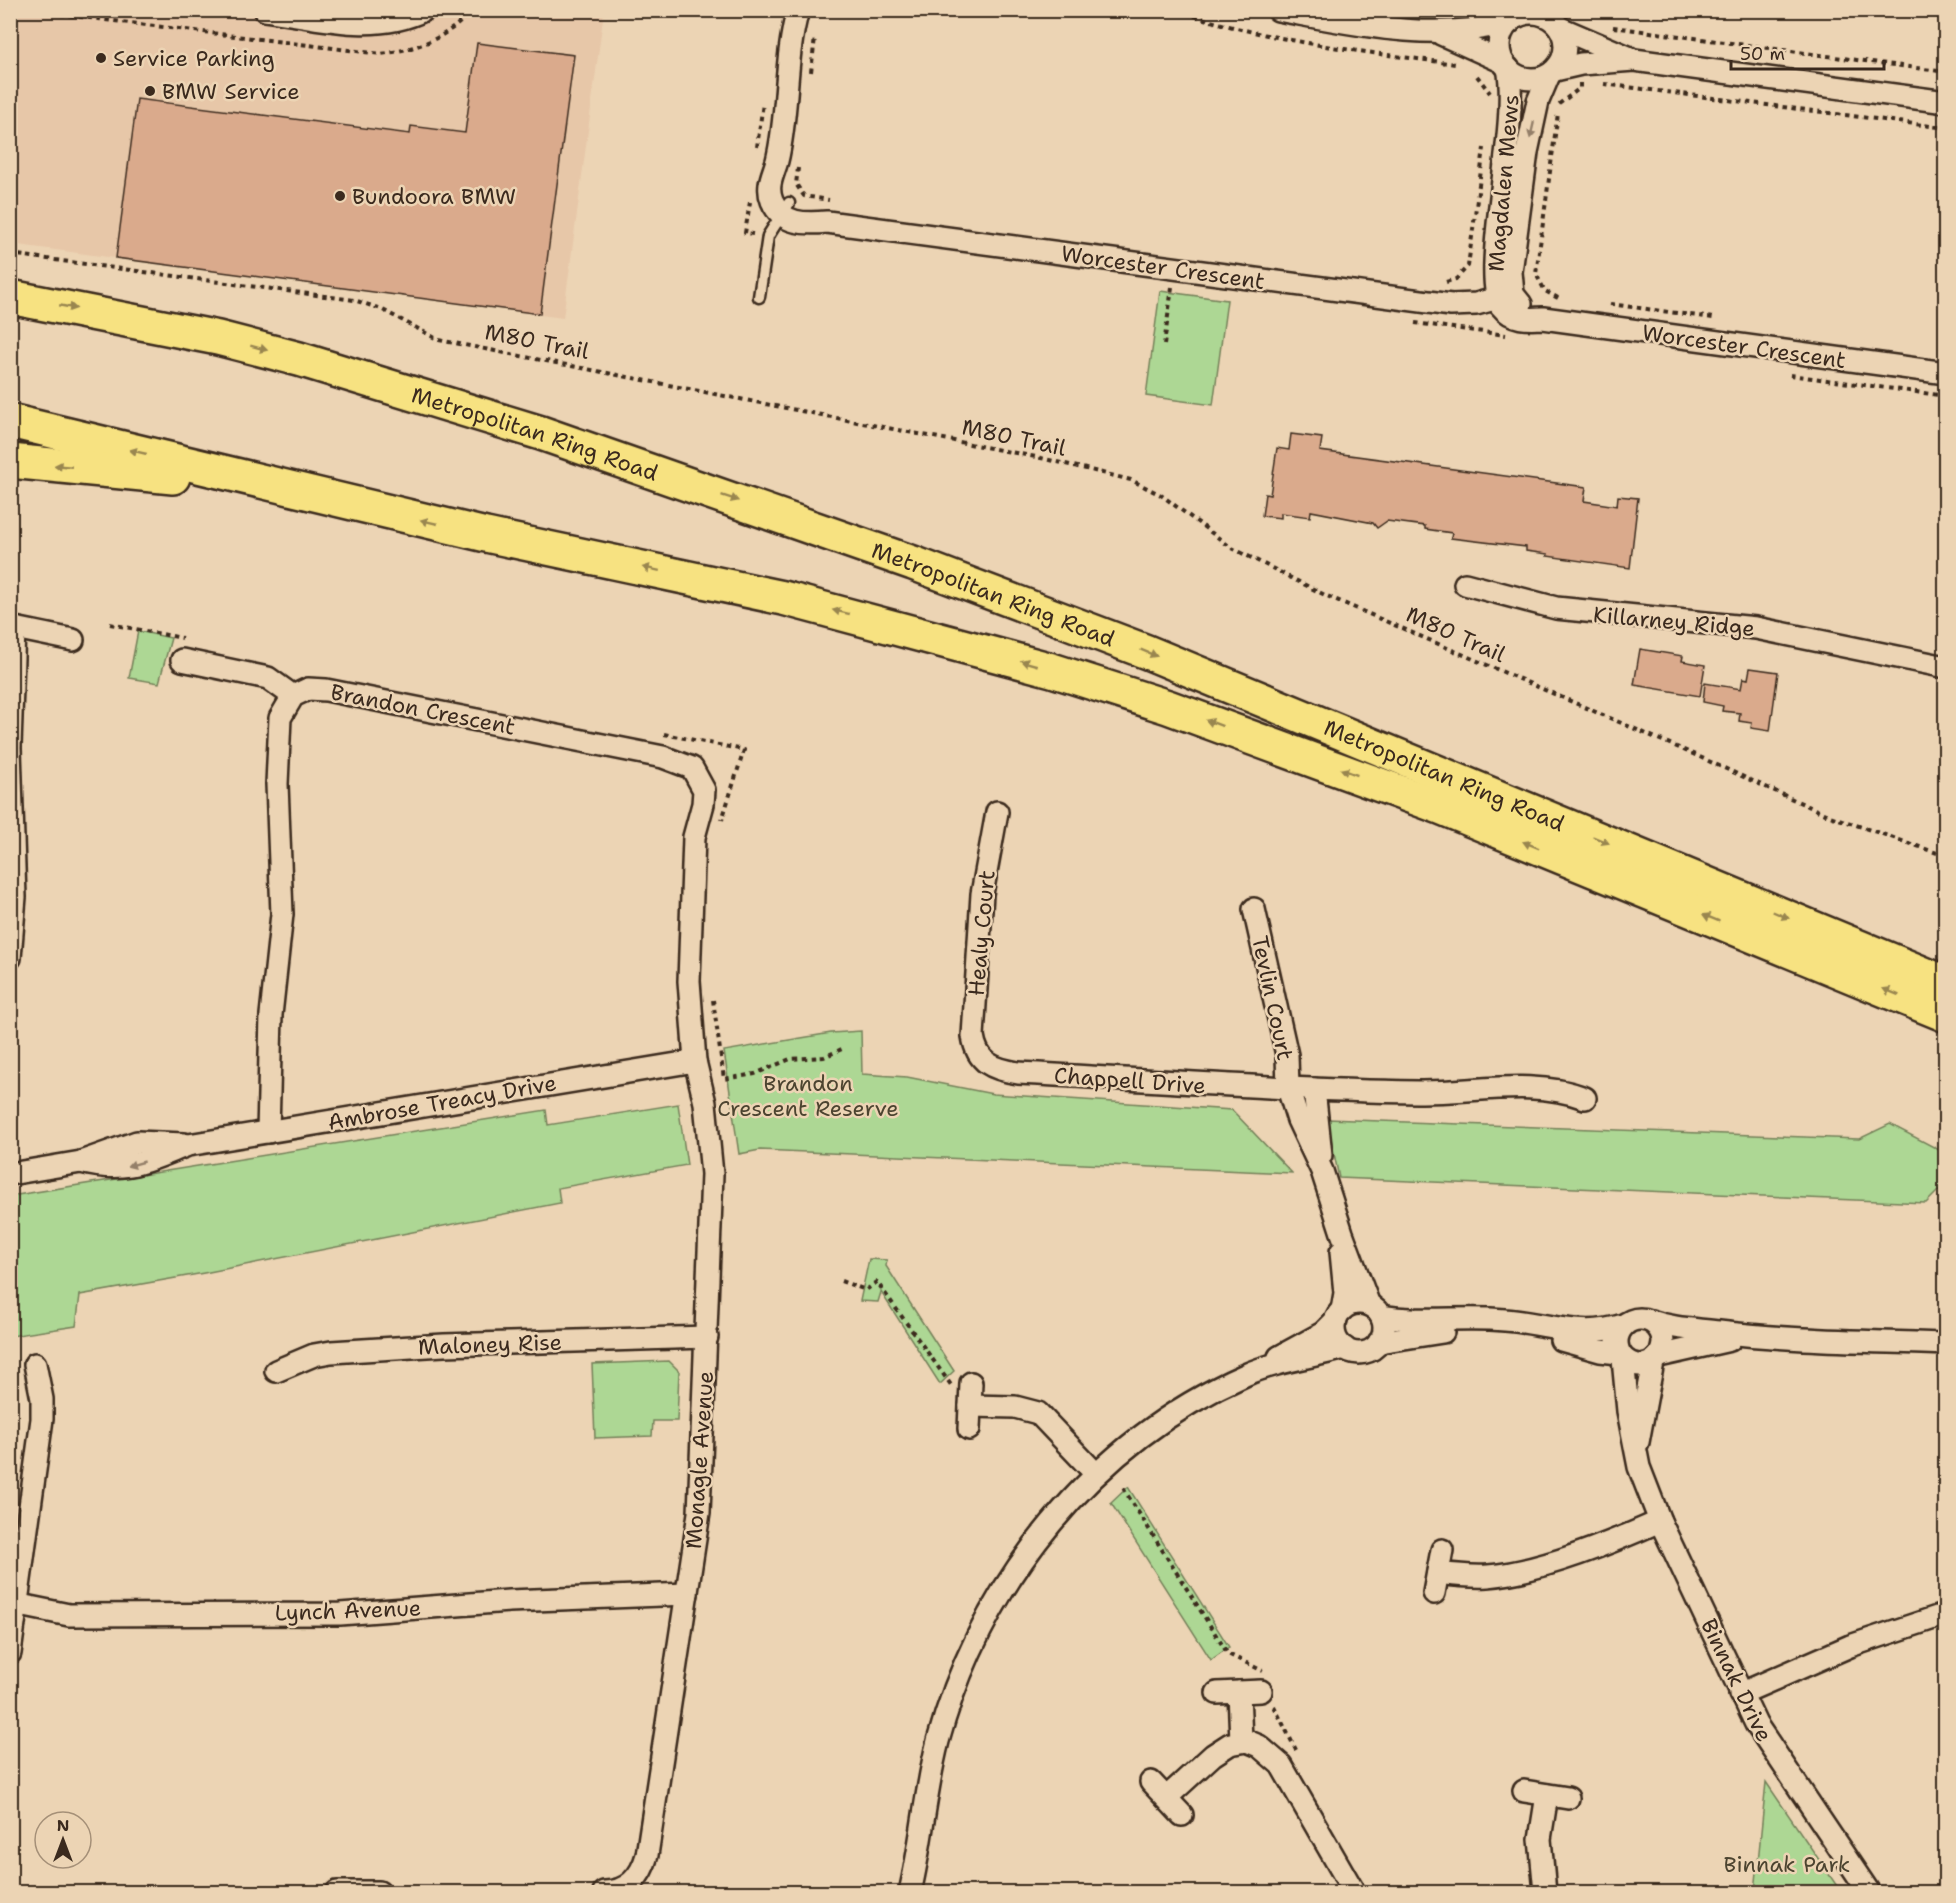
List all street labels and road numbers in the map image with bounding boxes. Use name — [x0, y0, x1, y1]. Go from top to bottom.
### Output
street label: Magdalen Mews — [1481, 93, 1526, 273]
street label: Worcester Crescent — [1059, 239, 1267, 296]
street label: M80 Trail — [482, 317, 592, 366]
street label: Worcester Crescent — [1640, 318, 1848, 375]
street label: Metropolitan Ring Road — [408, 380, 662, 488]
street label: M80 Trail — [959, 412, 1069, 463]
street label: Metropolitan Ring Road — [868, 536, 1119, 653]
street label: M80 Trail — [1402, 600, 1510, 669]
street label: Killarney Ridge — [1592, 600, 1756, 643]
street label: Brandon Crescent — [328, 677, 518, 742]
street label: Metropolitan Ring Road — [1320, 713, 1569, 838]
street label: Healy Court — [962, 869, 1001, 997]
street label: Tevlin Court — [1245, 933, 1300, 1063]
street label: Chappell Drive — [1053, 1061, 1207, 1100]
street label: Ambrose Treacy Drive — [326, 1068, 559, 1137]
street label: Maloney Rise — [418, 1327, 562, 1362]
street label: Monagle Avenue — [679, 1370, 720, 1550]
street label: Lynch Avenue — [274, 1593, 422, 1628]
street label: Binnak Drive — [1694, 1614, 1779, 1747]

